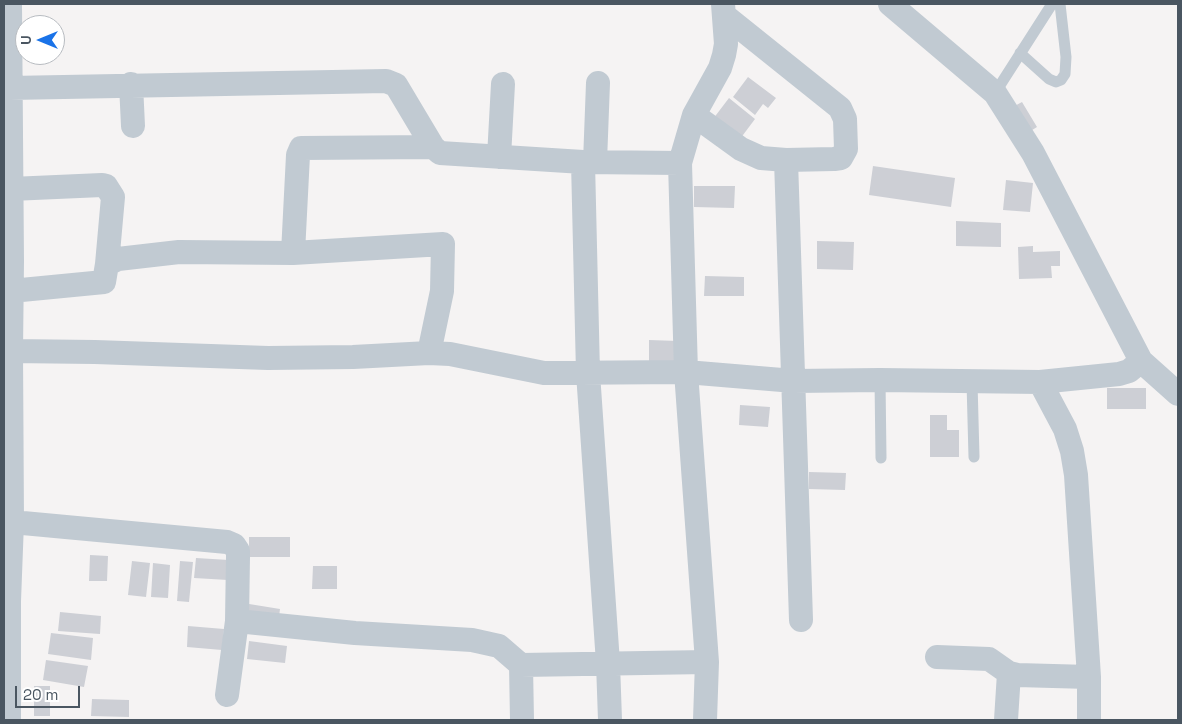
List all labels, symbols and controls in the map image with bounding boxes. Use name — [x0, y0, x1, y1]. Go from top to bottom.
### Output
north arrow — [15, 15, 65, 65]
text: U — [17, 35, 35, 45]
scale bar — [18, 676, 82, 708]
text: 20 m — [23, 685, 58, 704]

